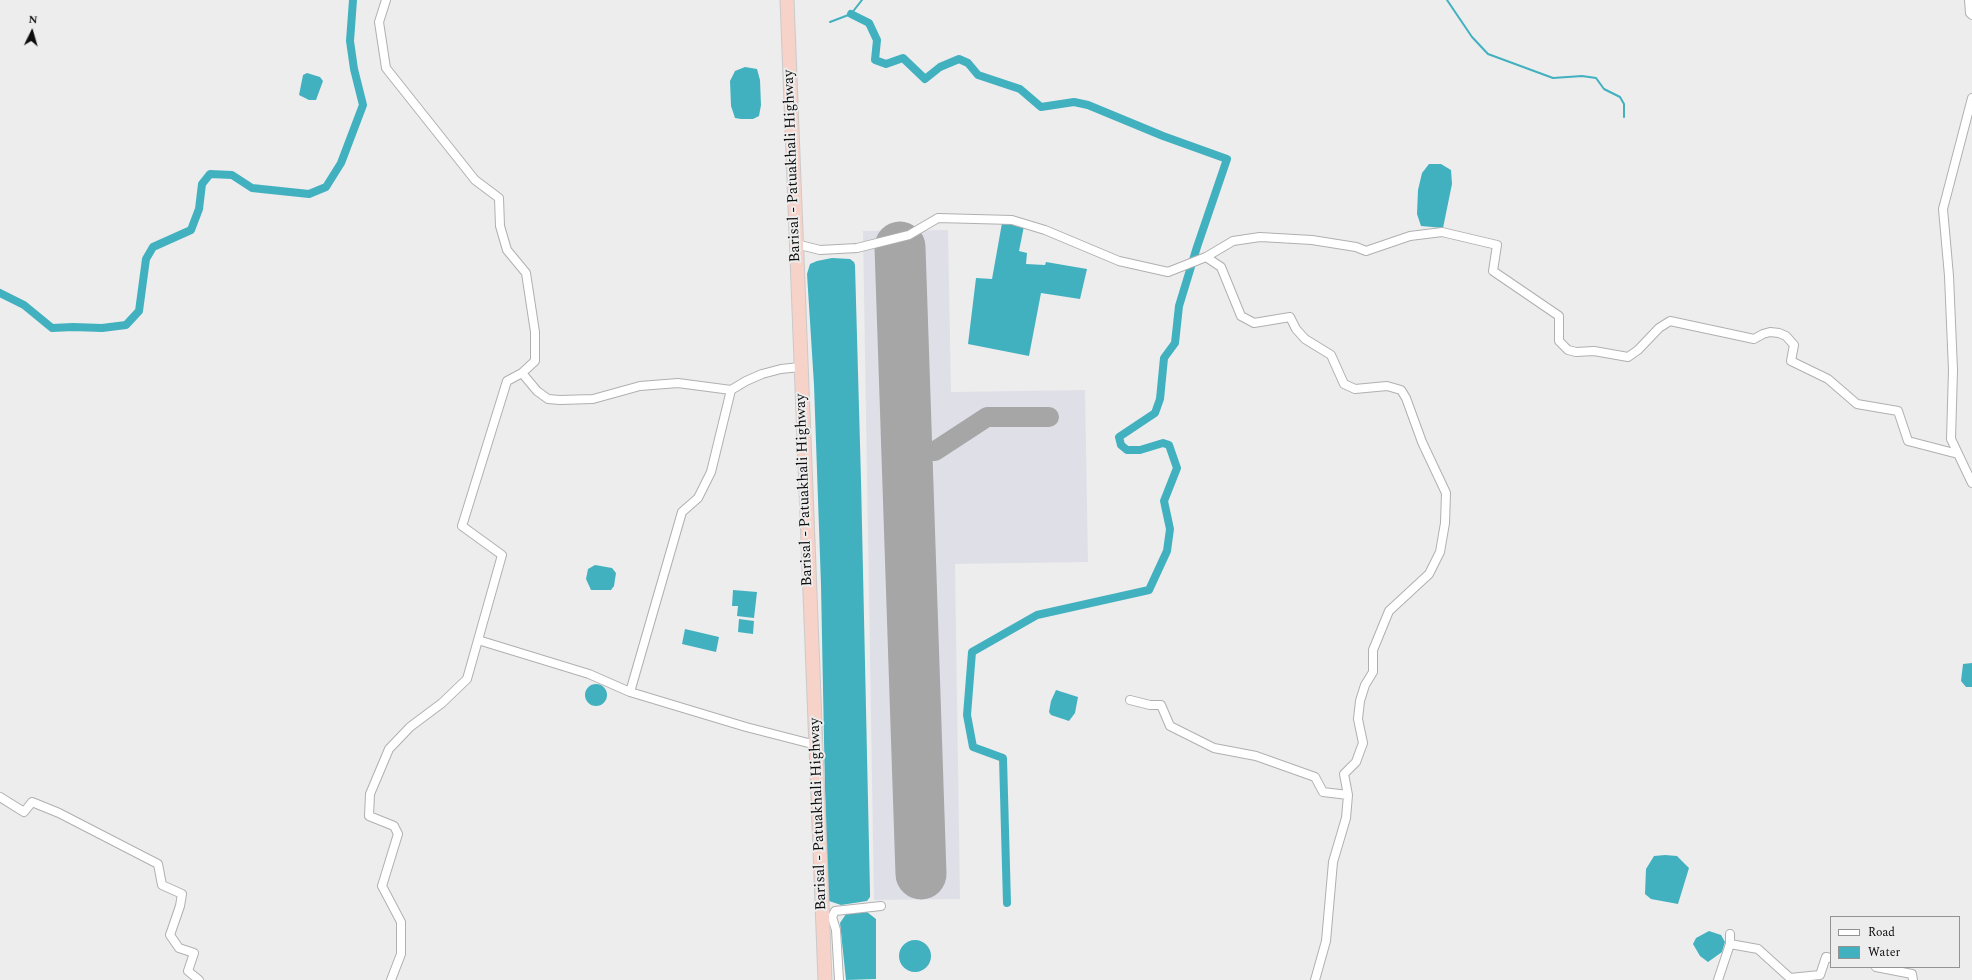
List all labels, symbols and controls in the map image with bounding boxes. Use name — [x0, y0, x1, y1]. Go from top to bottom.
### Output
text: N — [28, 11, 38, 28]
north arrow — [12, 12, 52, 52]
street label: Barisal - Patuakhali Highway — [781, 69, 805, 263]
street label: Barisal - Patuakhali Highway — [793, 393, 817, 587]
street label: Barisal - Patuakhali Highway — [807, 717, 831, 911]
legend — [1830, 916, 1960, 968]
text: Road — [1868, 923, 1895, 942]
text: Water — [1868, 943, 1900, 962]

